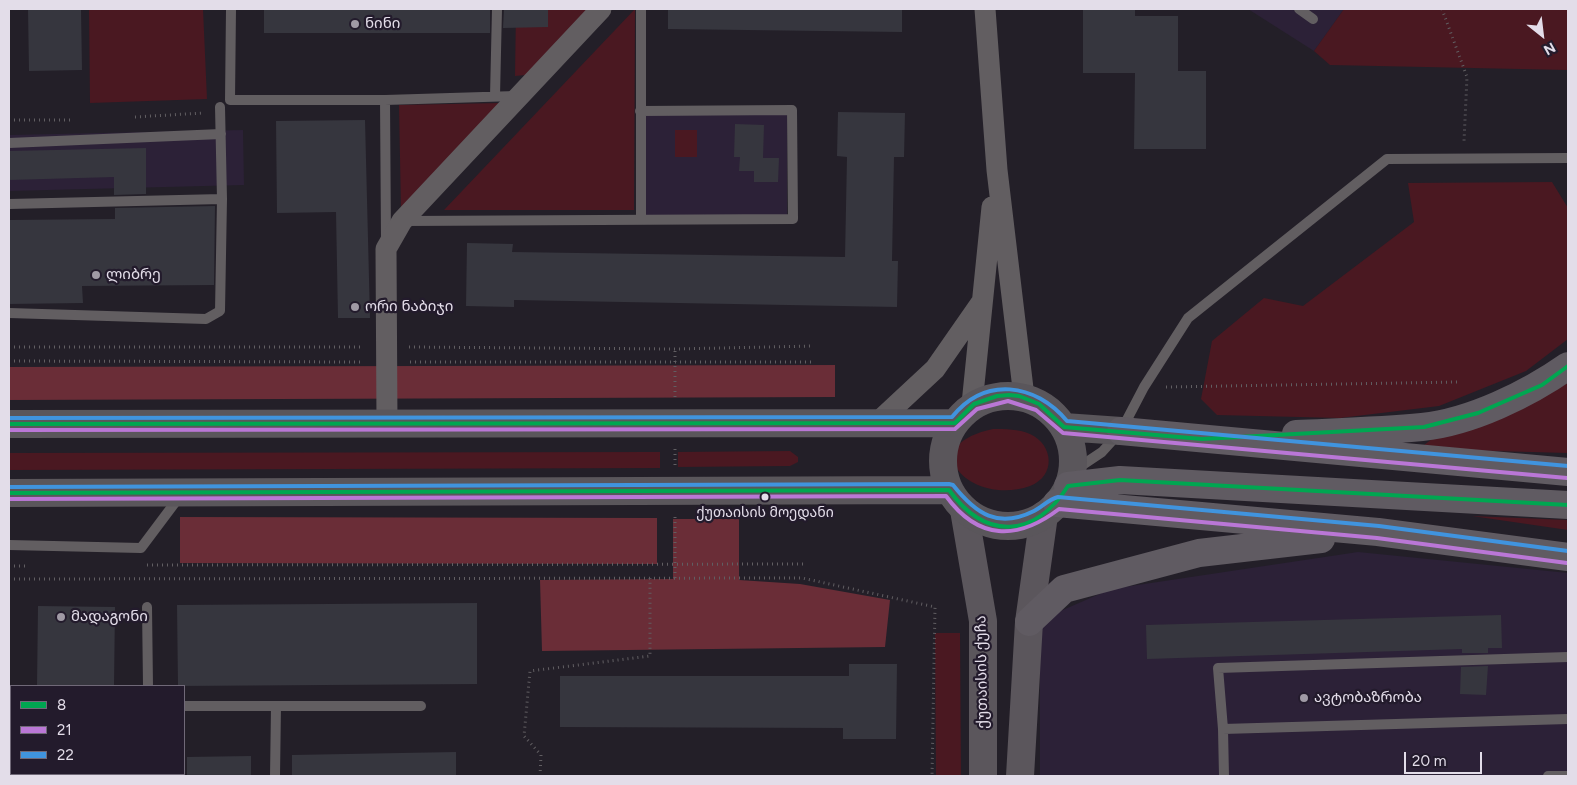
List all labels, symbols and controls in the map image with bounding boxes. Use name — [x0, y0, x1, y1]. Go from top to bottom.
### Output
north arrow — [1517, 10, 1567, 60]
place label: ნინი — [365, 15, 400, 33]
marker: ნინი — [349, 18, 361, 30]
text: N — [1541, 38, 1558, 59]
place label: ლიბრე — [106, 266, 161, 284]
marker: ლიბრე — [90, 269, 102, 281]
place label: ორი ნაბიჯი — [365, 298, 453, 316]
marker: ორი ნაბიჯი — [349, 301, 361, 313]
marker: ქუთაისის მოედანი — [760, 492, 770, 502]
place label: ქუთაისის მოედანი — [696, 505, 834, 521]
place label: მადაგონი — [71, 608, 148, 626]
marker: მადაგონი — [55, 611, 67, 623]
street label: ქუთაისის ქუჩა — [972, 615, 992, 729]
legend — [10, 685, 185, 775]
place label: ავტობაზრობა — [1314, 689, 1422, 707]
marker: ავტობაზრობა — [1298, 692, 1310, 704]
text: 8 — [57, 696, 66, 714]
text: 21 — [57, 721, 72, 739]
scale bar — [1407, 742, 1484, 774]
text: 22 — [57, 746, 74, 764]
text: 20 m — [1412, 752, 1446, 770]

